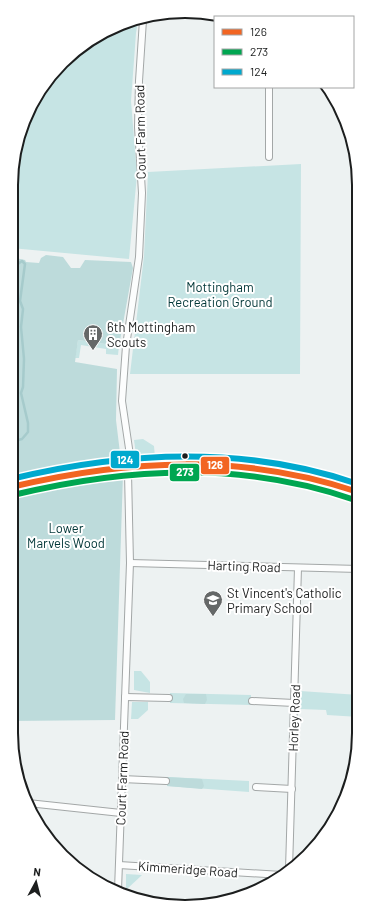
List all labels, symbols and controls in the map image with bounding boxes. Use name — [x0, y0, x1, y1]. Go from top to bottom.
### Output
legend — [214, 16, 354, 88]
text: 126 — [250, 24, 267, 38]
text: 273 — [250, 44, 268, 58]
text: 124 — [250, 64, 267, 78]
street label: Court Farm Road — [131, 85, 149, 179]
park label: Mottingham Recreation Ground — [167, 279, 273, 310]
place label: 6th Mottingham Scouts — [107, 319, 195, 350]
building icon: 6th Mottingham Scouts — [82, 323, 104, 351]
line badge: 124 — [110, 450, 140, 469]
unlabelled marker — [180, 451, 190, 461]
text: 124 — [117, 453, 134, 466]
line badge: 126 — [200, 456, 230, 475]
text: 126 — [207, 458, 223, 471]
line badge: 273 — [169, 463, 200, 482]
text: 273 — [176, 465, 194, 478]
park label: Lower Marvels Wood — [27, 520, 105, 551]
street label: Harting Road — [207, 557, 281, 575]
place label: St Vincent's Catholic Primary School — [227, 585, 342, 616]
school or university icon: St Vincent's Catholic Primary School — [202, 589, 224, 617]
street label: Horley Road — [285, 684, 303, 752]
street label: Court Farm Road — [112, 730, 132, 826]
street label: Kimmeridge Road — [138, 858, 238, 880]
north arrow — [16, 862, 56, 902]
text: N — [33, 865, 42, 878]

